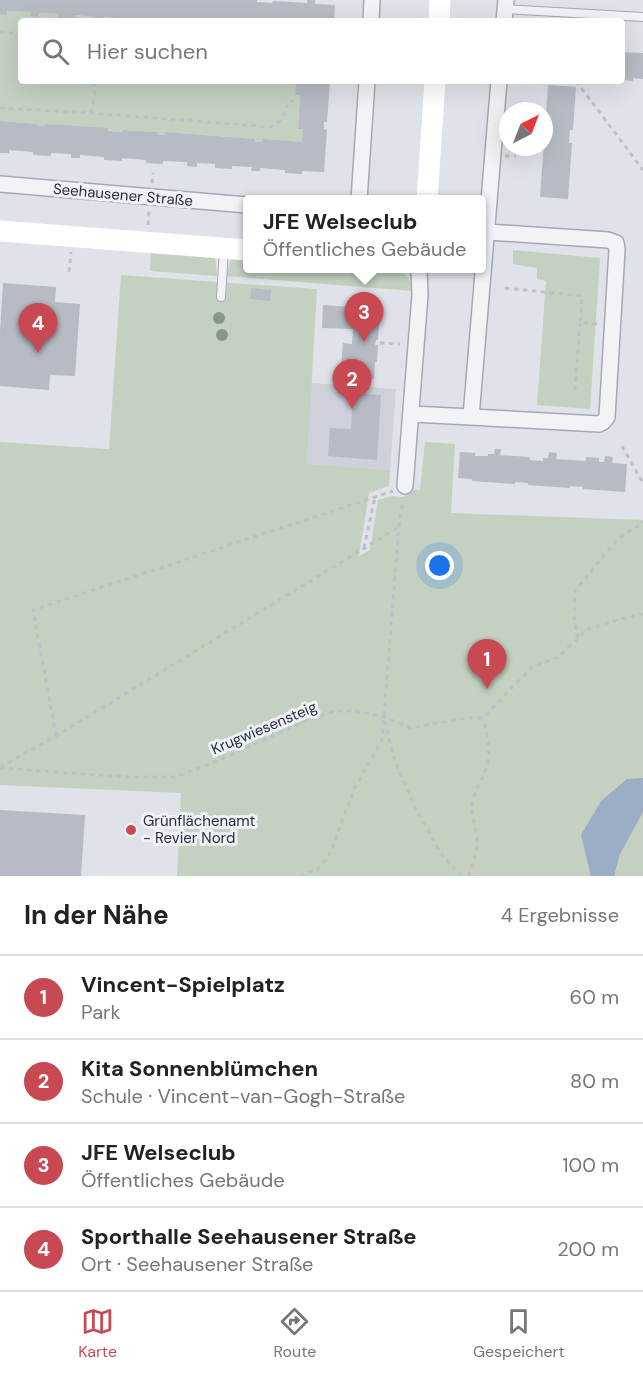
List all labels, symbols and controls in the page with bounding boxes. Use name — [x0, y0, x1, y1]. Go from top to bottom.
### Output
search box — [18, 18, 625, 84]
icon: search — [39, 35, 72, 68]
text: Hier suchen — [87, 37, 208, 66]
north arrow — [499, 102, 553, 156]
street label: Seehausener Straße — [52, 179, 194, 211]
popup — [243, 195, 486, 273]
text: JFE Welseclub — [263, 207, 417, 236]
text: Öffentliches Gebäude — [263, 236, 466, 262]
pin: 3 — [344, 292, 384, 342]
pin: 4 — [18, 304, 57, 353]
pin: 2 — [332, 360, 372, 409]
your location — [425, 551, 454, 580]
pin: 1 — [468, 640, 506, 689]
street label: Krugwiesensteig — [208, 697, 320, 759]
place label: Grünflächenamt - Revier Nord — [143, 811, 256, 848]
marker: Grünflächenamt - Revier Nord — [124, 823, 138, 837]
text: In der Nähe — [24, 898, 169, 932]
text: 4 Ergebnisse — [501, 902, 619, 928]
text: Vincent-Spielplatz — [81, 970, 285, 999]
text: 1 — [40, 984, 47, 1010]
text: 60 m — [570, 984, 619, 1010]
text: Park — [81, 999, 121, 1025]
text: Kita Sonnenblümchen — [81, 1054, 318, 1083]
text: 2 — [38, 1068, 49, 1094]
text: 80 m — [570, 1068, 619, 1094]
text: Schule · Vincent-van-Gogh-Straße — [81, 1083, 405, 1109]
text: JFE Welseclub — [81, 1138, 236, 1167]
text: 3 — [37, 1152, 50, 1178]
text: 100 m — [562, 1152, 619, 1178]
text: Öffentliches Gebäude — [81, 1167, 285, 1193]
text: Sporthalle Seehausener Straße — [81, 1222, 417, 1251]
text: 4 — [37, 1236, 50, 1262]
text: 200 m — [557, 1236, 619, 1262]
text: Ort · Seehausener Straße — [81, 1251, 313, 1277]
tab: Karte — [78, 1305, 117, 1362]
tab: Route — [274, 1305, 316, 1362]
tab: Gespeichert — [473, 1305, 565, 1362]

